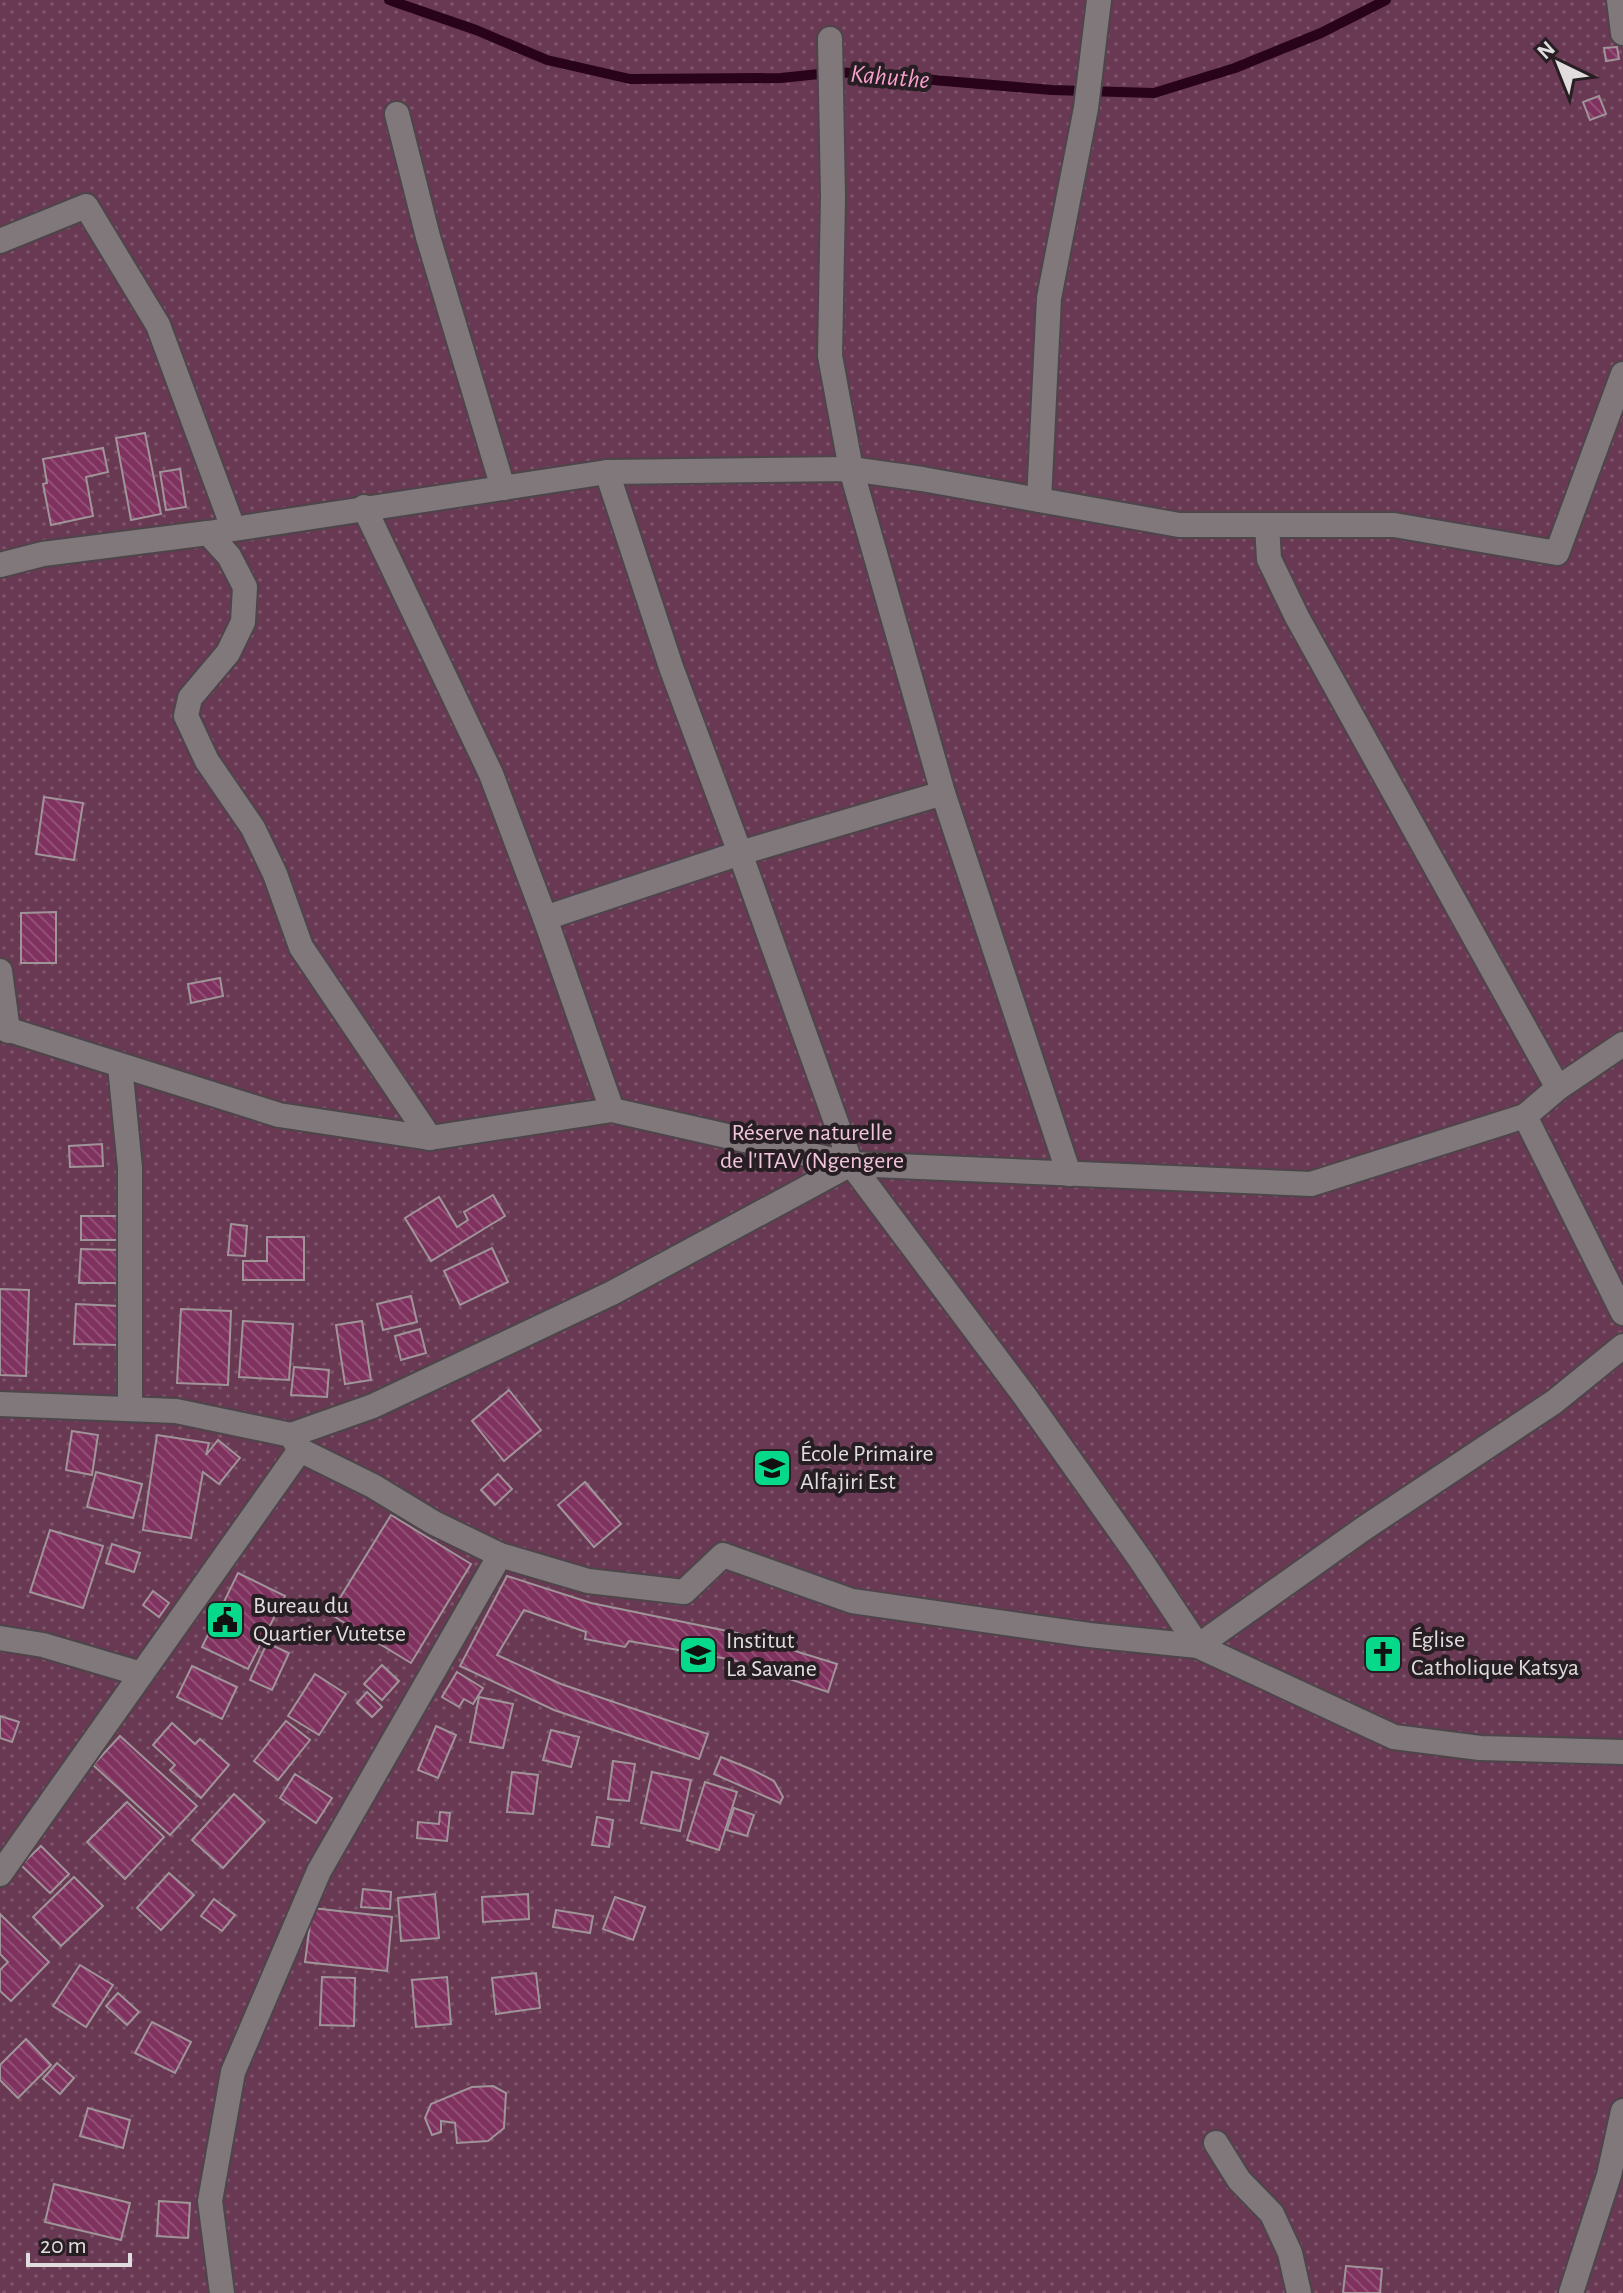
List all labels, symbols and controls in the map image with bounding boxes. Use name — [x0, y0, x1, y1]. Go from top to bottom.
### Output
north arrow — [1519, 24, 1599, 104]
text: N — [1533, 37, 1559, 63]
water label: Kahuthe — [849, 61, 931, 93]
park label: Réserve naturelle de l'ITAV (Ngengere — [720, 1121, 904, 1173]
place label: École Primaire Alfajiri Est — [800, 1440, 934, 1494]
school or university icon: École Primaire Alfajiri Est — [751, 1447, 793, 1489]
place label: Bureau du Quartier Vutetse — [253, 1594, 406, 1646]
public building icon: Bureau du Quartier Vutetse — [204, 1599, 246, 1641]
place label: Église Catholique Katsya — [1411, 1626, 1579, 1680]
place label: Institut La Savane — [726, 1629, 817, 1681]
church icon: Église Catholique Katsya — [1362, 1633, 1404, 1675]
school or university icon: Institut La Savane — [677, 1634, 719, 1676]
scale bar — [28, 2217, 130, 2267]
text: 20 m — [40, 2234, 87, 2258]

